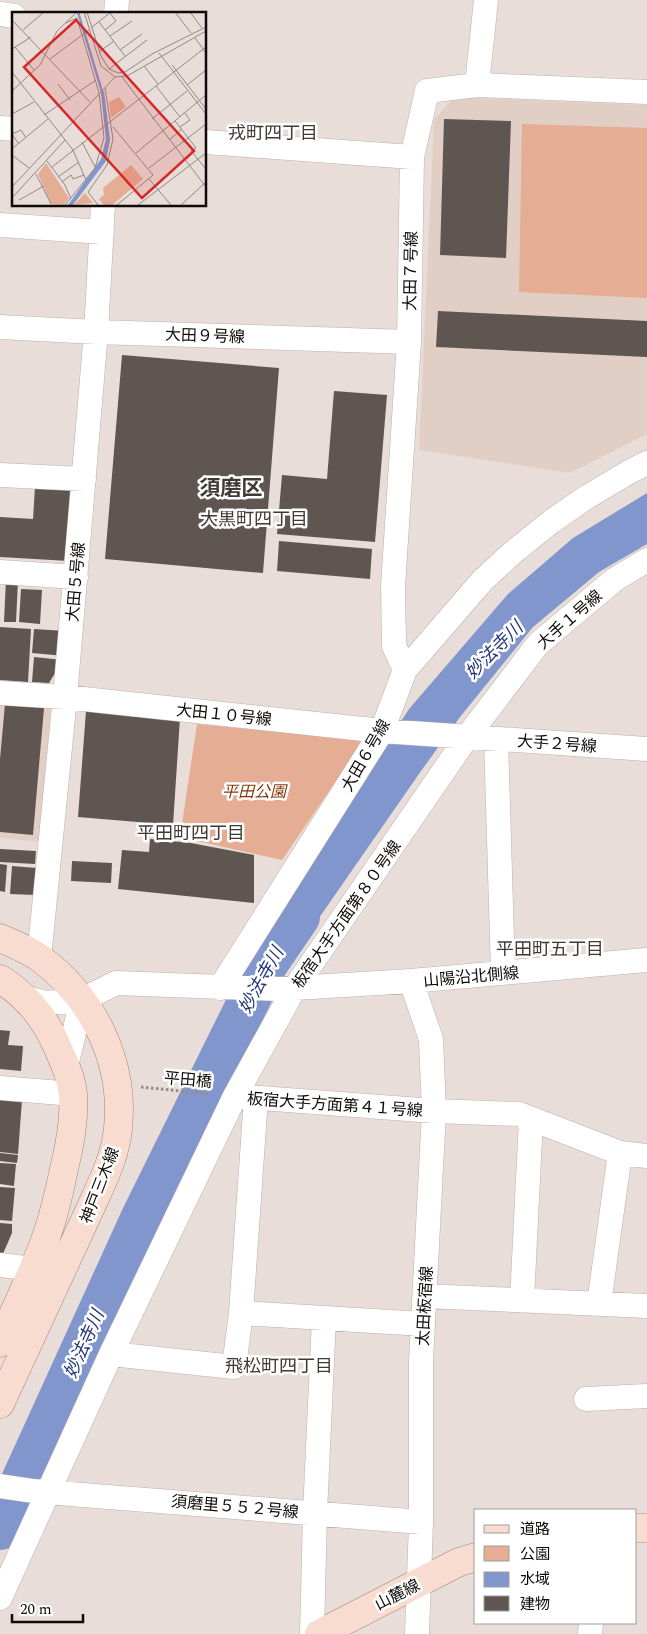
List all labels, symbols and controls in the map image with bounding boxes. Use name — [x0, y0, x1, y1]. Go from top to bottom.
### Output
inset map — [12, 12, 206, 206]
district label: 戎町四丁目 — [228, 120, 318, 147]
street label: 大田７号線 — [398, 231, 424, 311]
street label: 大田９号線 — [165, 323, 245, 349]
district label: 須磨区 — [200, 473, 263, 505]
district label: 大黒町四丁目 — [200, 506, 308, 533]
street label: 大田５号線 — [61, 541, 91, 623]
street label: 大手１号線 — [532, 584, 608, 655]
water label: 妙法寺川 — [459, 614, 531, 685]
street label: 大田１０号線 — [175, 698, 273, 732]
street label: 大田６号線 — [335, 715, 396, 796]
street label: 大手２号線 — [516, 729, 598, 759]
park label: 平田公園 — [222, 780, 288, 804]
district label: 平田町四丁目 — [137, 820, 245, 847]
street label: 板宿大手方面第８０号線 — [287, 836, 407, 994]
district label: 平田町五丁目 — [496, 936, 604, 963]
water label: 妙法寺川 — [232, 940, 292, 1018]
street label: 山陽沿北側線 — [422, 961, 520, 993]
street label: 平田橋 — [163, 1066, 213, 1094]
street label: 板宿大手方面第４１号線 — [246, 1087, 424, 1123]
street label: 神戸三木線 — [74, 1144, 125, 1227]
street label: 太田板宿線 — [411, 1265, 439, 1347]
water label: 妙法寺川 — [57, 1304, 112, 1383]
district label: 飛松町四丁目 — [225, 1353, 333, 1380]
street label: 須磨里５５２号線 — [170, 1489, 300, 1525]
legend — [474, 1509, 637, 1624]
text: 道路 — [520, 1518, 550, 1541]
text: 公園 — [520, 1543, 550, 1566]
text: 水域 — [520, 1568, 550, 1591]
street label: 山麓線 — [371, 1573, 424, 1616]
scale bar — [12, 1592, 84, 1624]
text: 建物 — [520, 1593, 550, 1616]
text: 20 m — [20, 1598, 52, 1621]

